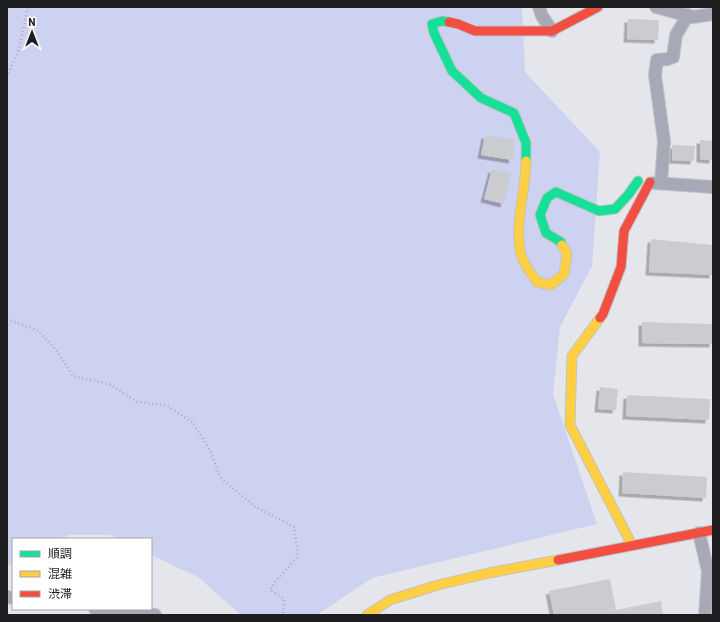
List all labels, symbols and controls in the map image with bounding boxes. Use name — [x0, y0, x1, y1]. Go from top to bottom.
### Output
north arrow — [12, 12, 52, 52]
text: N — [28, 15, 36, 28]
legend — [12, 538, 152, 610]
text: 順調 — [48, 546, 72, 560]
text: 混雑 — [48, 566, 72, 580]
text: 渋滞 — [48, 586, 72, 600]

